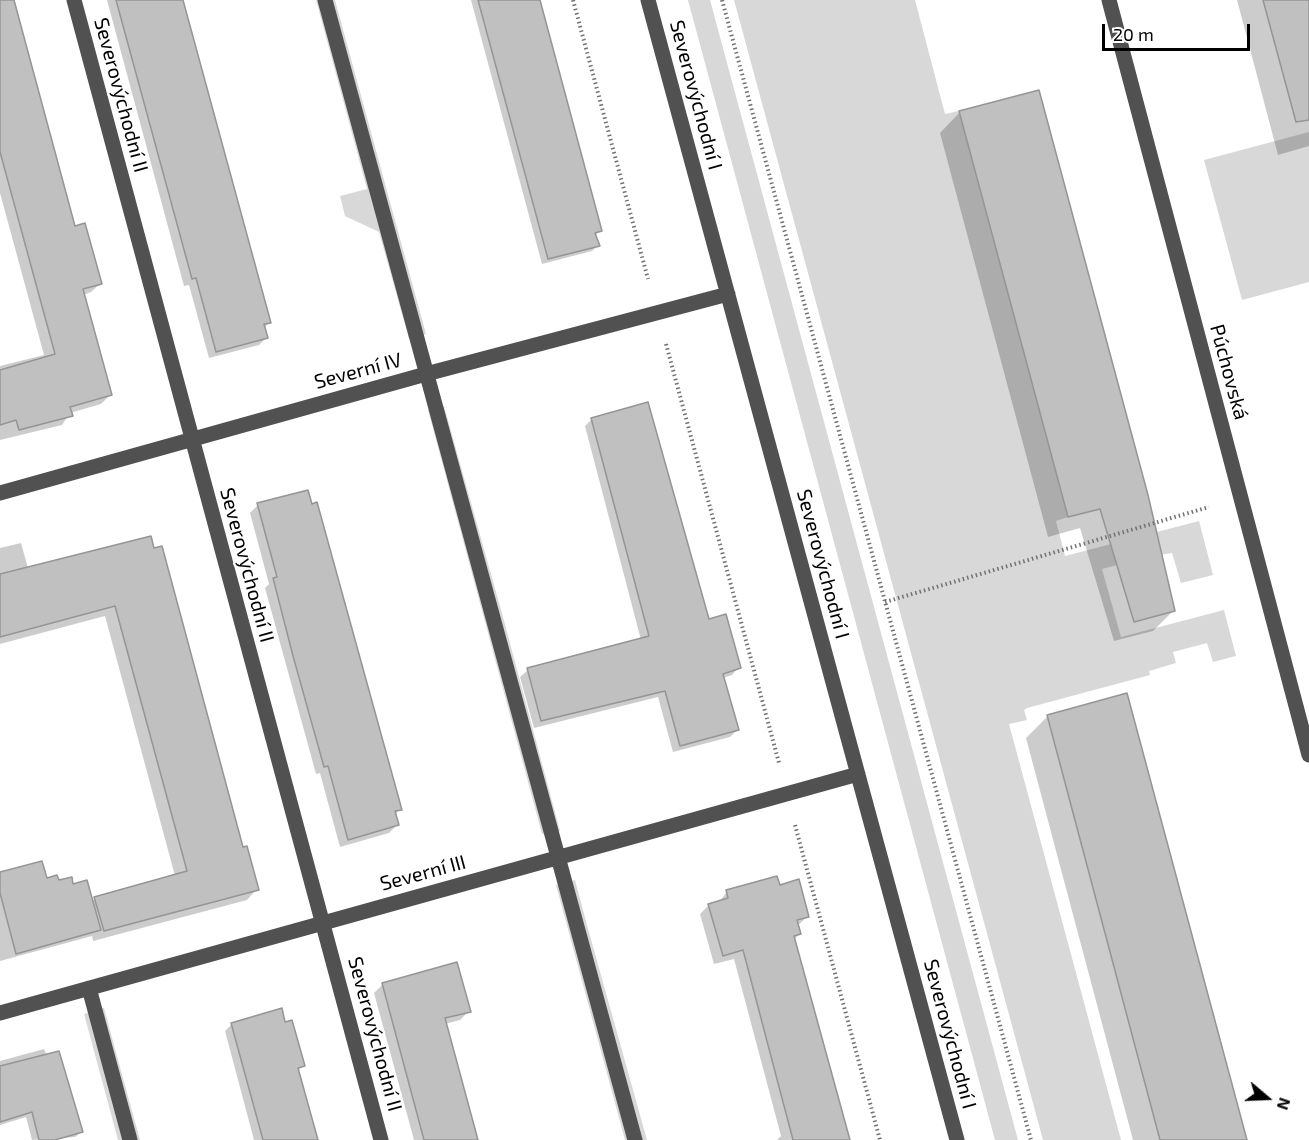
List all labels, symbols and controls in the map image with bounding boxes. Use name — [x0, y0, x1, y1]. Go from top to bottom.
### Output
scale bar — [1105, 12, 1254, 50]
street label: Severovýchodní II — [89, 15, 153, 175]
street label: Severovýchodní I — [665, 18, 727, 172]
text: 20 m — [1113, 23, 1154, 45]
street label: Púchovská — [1205, 322, 1253, 422]
street label: Severní IV — [312, 348, 404, 394]
street label: Severovýchodní II — [215, 485, 279, 645]
street label: Severovýchodní I — [792, 487, 854, 641]
street label: Severní III — [377, 850, 469, 896]
street label: Severovýchodní II — [343, 954, 407, 1114]
street label: Severovýchodní I — [919, 957, 981, 1111]
north arrow — [1237, 1068, 1297, 1128]
text: N — [1274, 1095, 1295, 1113]

